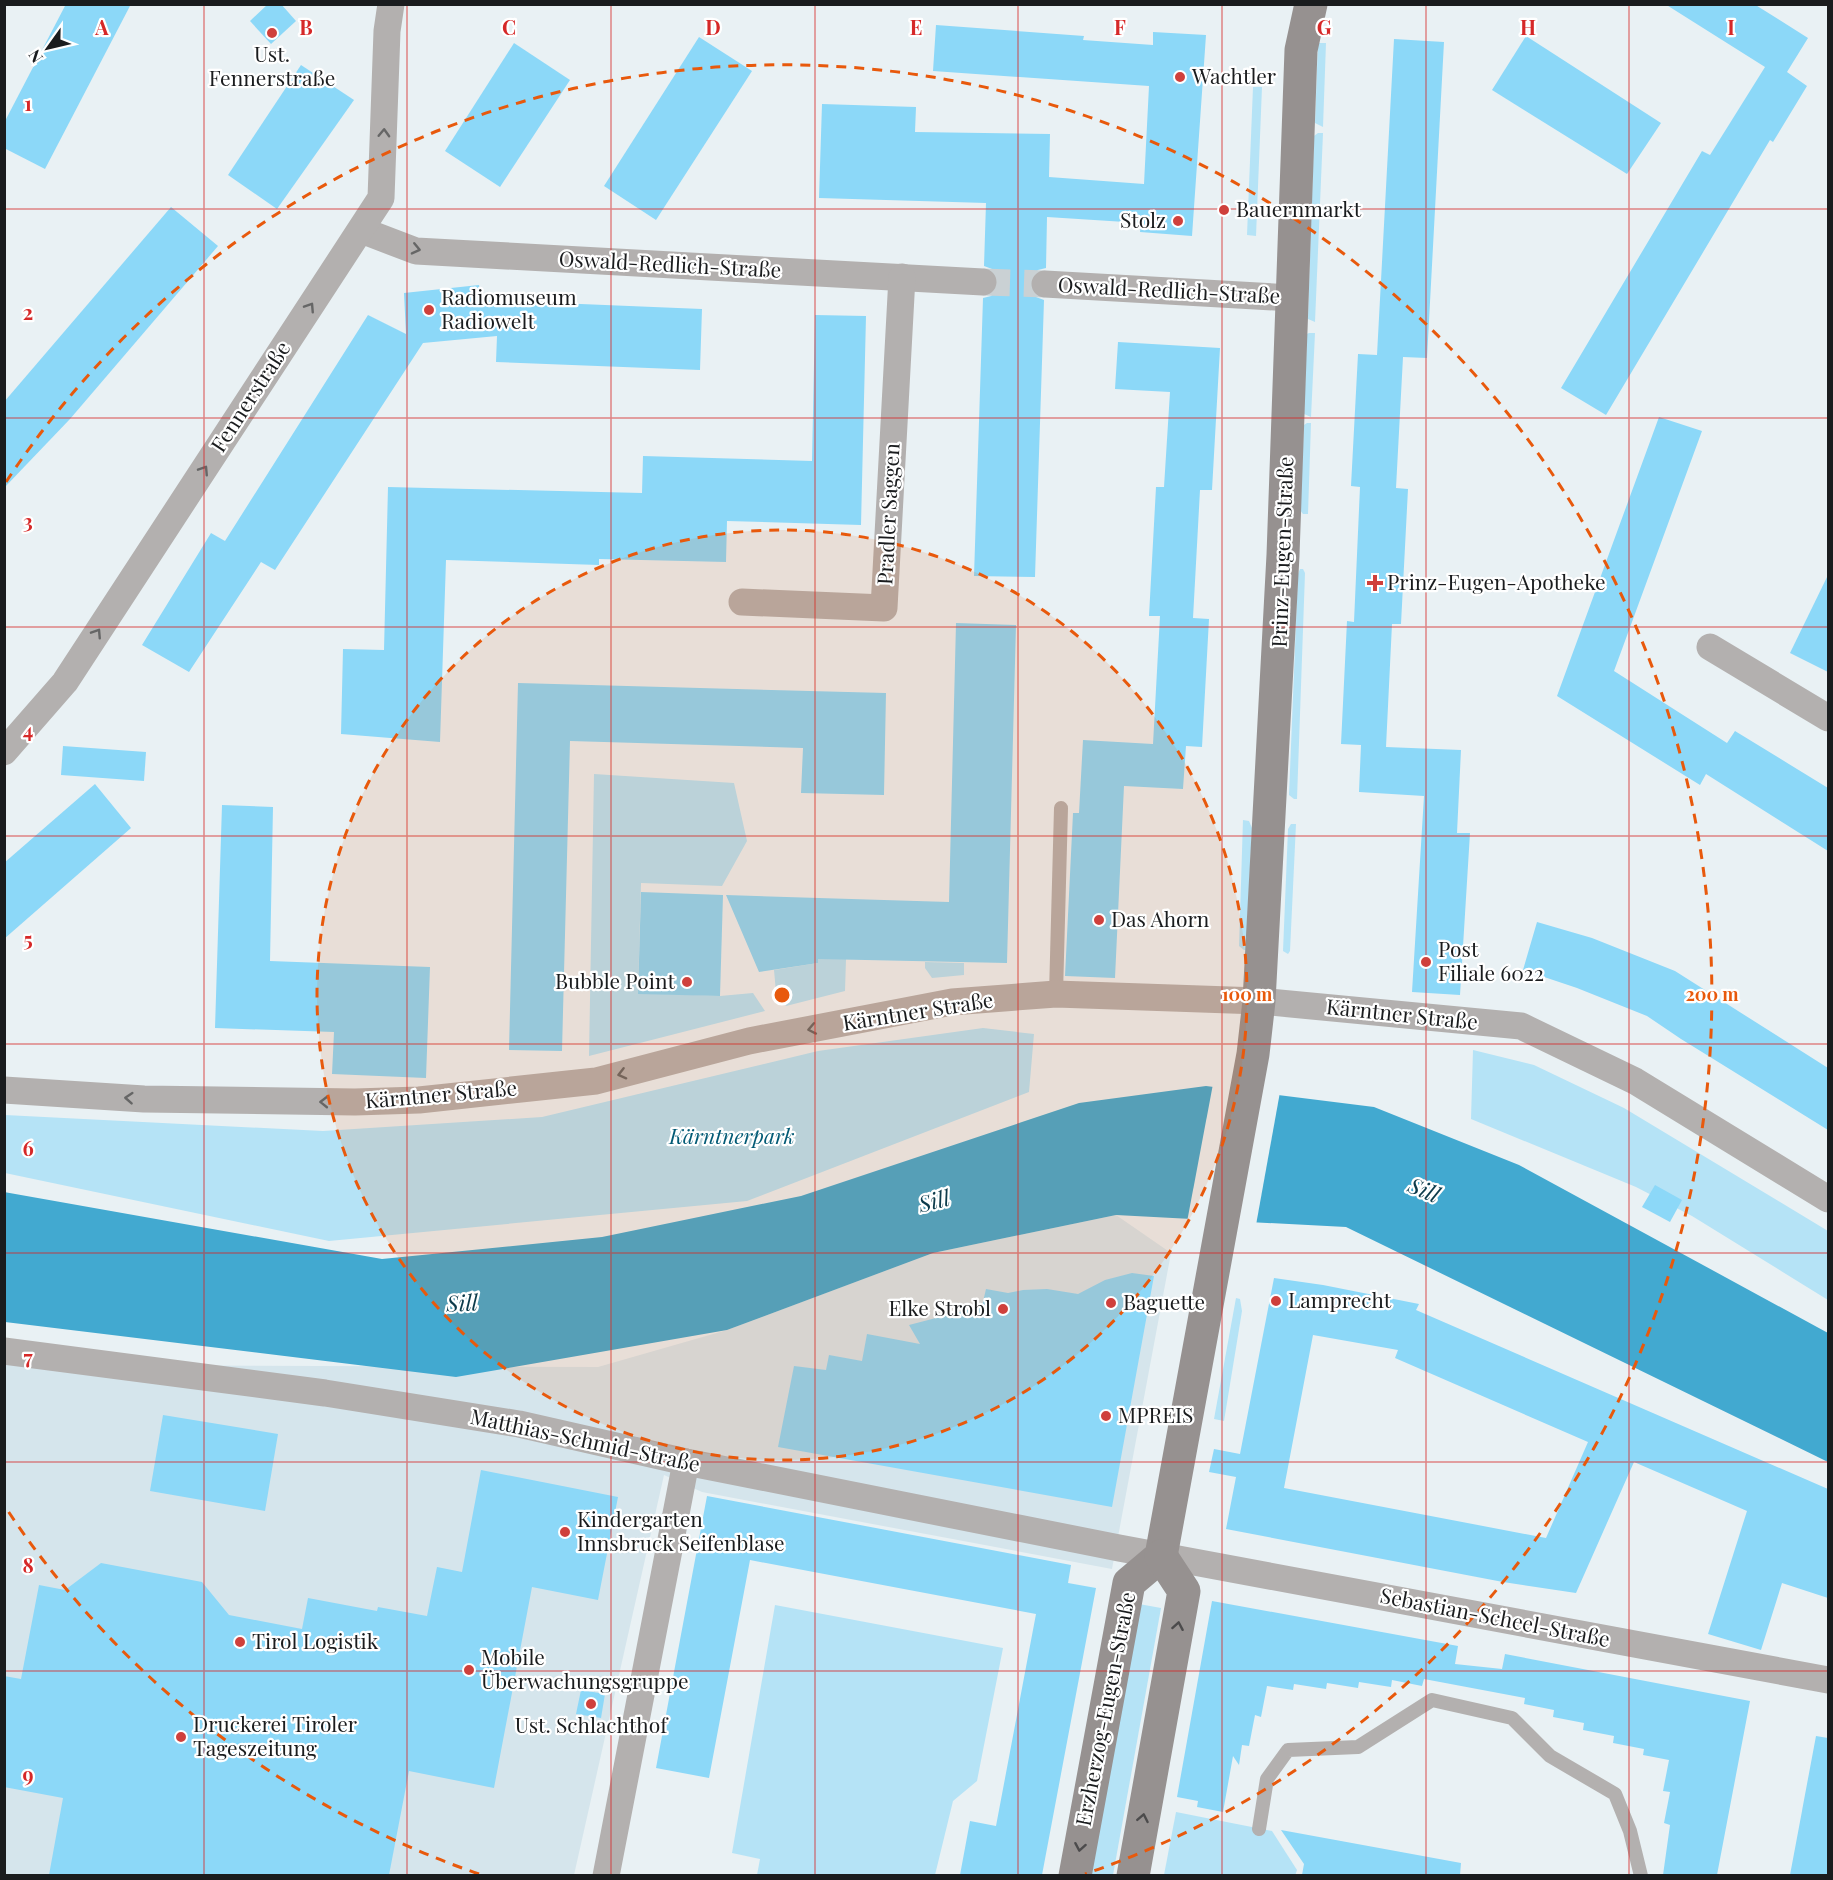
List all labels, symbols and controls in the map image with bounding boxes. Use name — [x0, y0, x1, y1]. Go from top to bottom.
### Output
text: A — [94, 13, 109, 40]
text: B — [299, 13, 313, 40]
text: C — [502, 13, 516, 40]
text: D — [705, 13, 721, 40]
text: E — [910, 13, 922, 40]
text: F — [1114, 13, 1126, 40]
text: G — [1317, 13, 1332, 40]
text: H — [1520, 13, 1536, 40]
text: I — [1727, 13, 1735, 40]
north arrow — [18, 18, 78, 78]
marker: Ust. Fennerstraße — [265, 26, 279, 40]
place label: Ust. Fennerstraße — [209, 39, 335, 91]
text: N — [23, 46, 47, 67]
place label: Wachtler — [1191, 61, 1277, 89]
marker: Wachtler — [1173, 70, 1187, 84]
text: 1 — [24, 89, 32, 116]
one-way arrow — [377, 129, 390, 138]
place label: Bauernmarkt — [1236, 194, 1362, 222]
marker: Bauernmarkt — [1217, 203, 1231, 217]
place label: Stolz — [1120, 205, 1166, 233]
marker: Stolz — [1171, 214, 1185, 228]
one-way arrow — [411, 242, 421, 255]
street label: Oswald-Redlich-Straße — [558, 243, 782, 283]
street label: Oswald-Redlich-Straße — [1057, 269, 1281, 309]
place label: Radiomuseum Radiowelt — [441, 282, 577, 334]
text: 2 — [23, 298, 33, 325]
one-way arrow — [303, 303, 315, 313]
marker: Radiomuseum Radiowelt — [422, 303, 436, 317]
street label: Fennerstraße — [203, 335, 296, 457]
street label: Pradler Saggen — [869, 442, 905, 585]
street label: Prinz-Eugen-Straße — [1264, 456, 1298, 648]
one-way arrow — [196, 466, 208, 476]
text: 3 — [23, 507, 33, 534]
place label: Prinz-Eugen-Apotheke — [1387, 567, 1606, 595]
marker: Prinz-Eugen-Apotheke — [1368, 576, 1382, 590]
one-way arrow — [90, 629, 101, 640]
text: 4 — [23, 716, 33, 743]
place label: Das Ahorn — [1111, 904, 1210, 932]
marker: Das Ahorn — [1092, 913, 1106, 927]
text: 5 — [23, 925, 33, 952]
place label: Post Filiale 6022 — [1438, 934, 1544, 986]
marker: Post Filiale 6022 — [1419, 955, 1433, 969]
place label: Bubble Point — [555, 966, 676, 994]
marker: Bubble Point — [680, 975, 694, 989]
text: 100 m — [1222, 982, 1273, 1006]
text: 200 m — [1685, 982, 1739, 1006]
street label: Kärntner Straße — [840, 984, 995, 1036]
centre of rings — [772, 985, 792, 1005]
street label: Kärntner Straße — [1325, 991, 1479, 1035]
one-way arrow — [807, 1022, 817, 1035]
one-way arrow — [617, 1067, 627, 1080]
street label: Kärntner Straße — [364, 1072, 518, 1114]
one-way arrow — [125, 1092, 134, 1105]
one-way arrow — [320, 1096, 329, 1108]
park label: Kärntnerpark — [668, 1121, 795, 1149]
text: 6 — [22, 1134, 34, 1161]
water label: Sill — [1403, 1169, 1446, 1209]
water label: Sill — [914, 1181, 954, 1219]
place label: Lamprecht — [1288, 1285, 1392, 1313]
water label: Sill — [444, 1286, 479, 1318]
place label: Baguette — [1123, 1287, 1205, 1315]
place label: Elke Strobl — [889, 1293, 991, 1321]
marker: Lamprecht — [1269, 1294, 1283, 1308]
marker: Baguette — [1104, 1296, 1118, 1310]
marker: Elke Strobl — [996, 1302, 1010, 1316]
text: 7 — [23, 1343, 33, 1370]
place label: MPREIS — [1118, 1400, 1193, 1428]
street label: Matthias-Schmid-Straße — [468, 1401, 703, 1477]
marker: MPREIS — [1099, 1409, 1113, 1423]
place label: Kindergarten Innsbruck Seifenblase — [577, 1504, 785, 1556]
marker: Kindergarten Innsbruck Seifenblase — [558, 1525, 572, 1539]
text: 8 — [22, 1551, 34, 1578]
street label: Sebastian-Scheel-Straße — [1378, 1580, 1613, 1652]
street label: Erzherzog-Eugen-Straße — [1068, 1589, 1140, 1828]
one-way arrow — [1171, 1621, 1184, 1631]
place label: Tirol Logistik — [252, 1626, 379, 1654]
marker: Tirol Logistik — [233, 1635, 247, 1649]
place label: Mobile Überwachungsgruppe — [481, 1642, 689, 1694]
marker: Mobile Überwachungsgruppe — [462, 1663, 476, 1677]
marker: Ust. Schlachthof — [584, 1697, 598, 1711]
place label: Druckerei Tiroler Tageszeitung — [193, 1709, 358, 1761]
place label: Ust. Schlachthof — [515, 1710, 669, 1738]
marker: Druckerei Tiroler Tageszeitung — [174, 1730, 188, 1744]
text: 9 — [22, 1760, 34, 1787]
one-way arrow — [1136, 1813, 1149, 1823]
one-way arrow — [1074, 1841, 1087, 1851]

